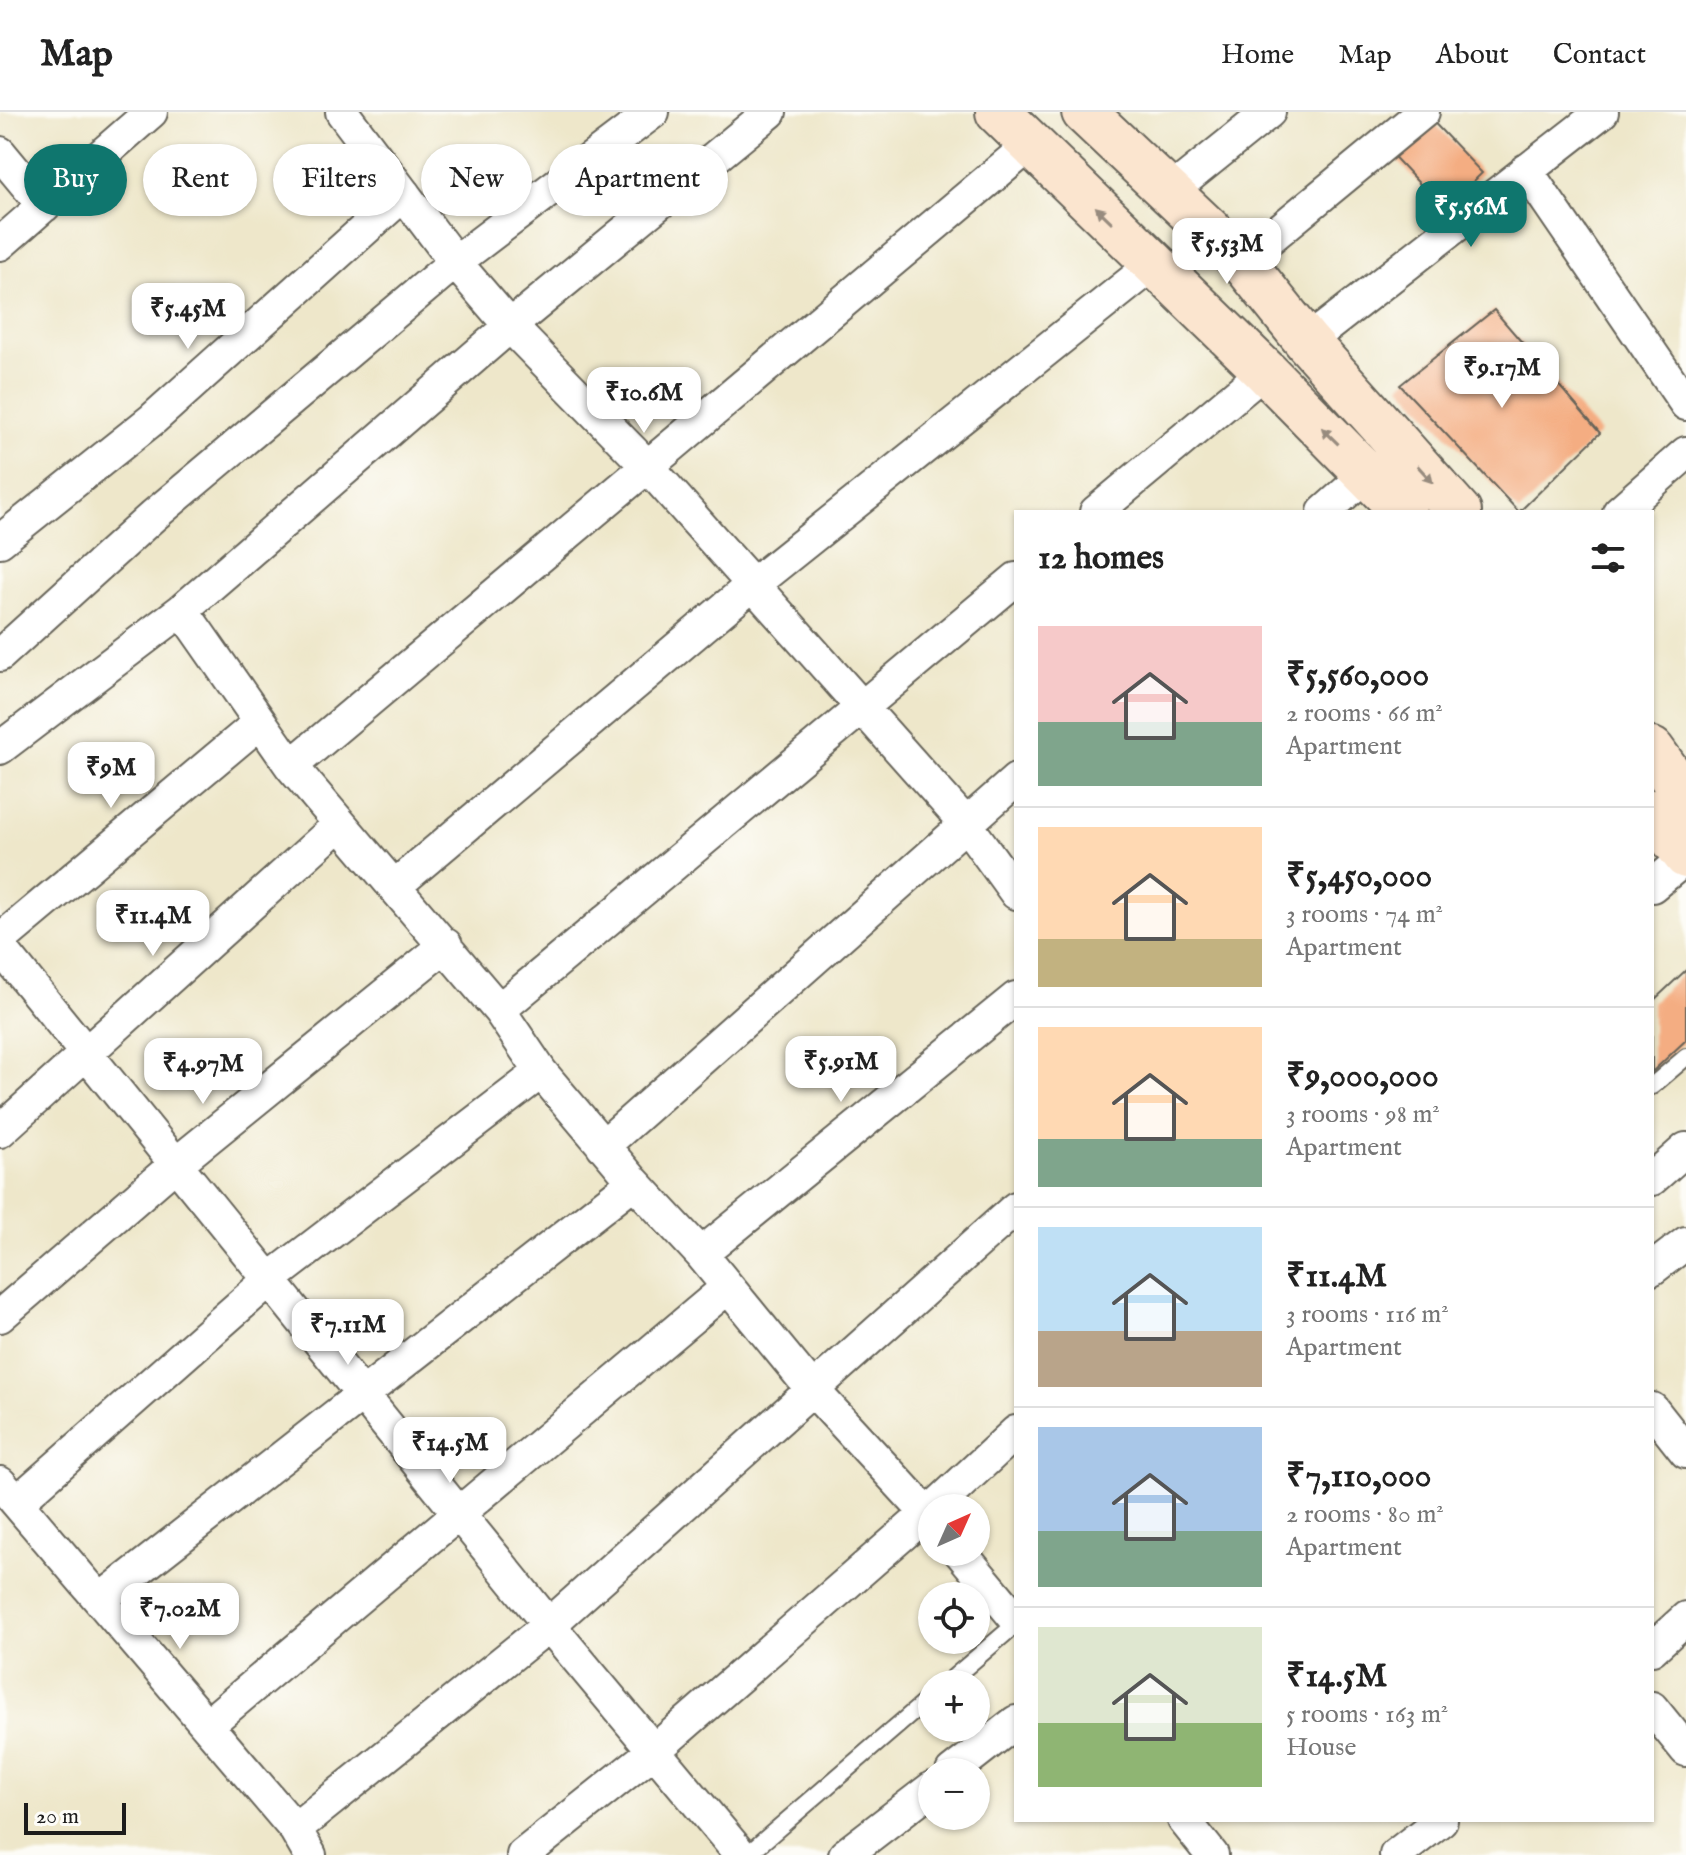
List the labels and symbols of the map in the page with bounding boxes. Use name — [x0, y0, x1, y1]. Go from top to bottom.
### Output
pin: ₹5.56M — [1406, 181, 1536, 249]
one-way arrow — [1095, 206, 1114, 225]
pin: ₹5.53M — [1162, 218, 1292, 286]
pin: ₹5.45M — [123, 283, 253, 351]
pin: ₹9.17M — [1437, 342, 1567, 410]
pin: ₹10.6M — [579, 367, 709, 435]
one-way arrow — [1321, 427, 1340, 446]
one-way arrow — [1416, 463, 1433, 483]
pin: ₹9M — [72, 742, 150, 810]
pin: ₹11.4M — [88, 890, 218, 958]
pin: ₹5.91M — [776, 1036, 906, 1104]
pin: ₹4.97M — [138, 1038, 268, 1106]
pin: ₹7.11M — [283, 1299, 413, 1367]
pin: ₹14.5M — [385, 1417, 515, 1485]
north arrow — [918, 1494, 990, 1566]
pin: ₹7.02M — [115, 1583, 245, 1651]
scale bar — [24, 1799, 126, 1835]

